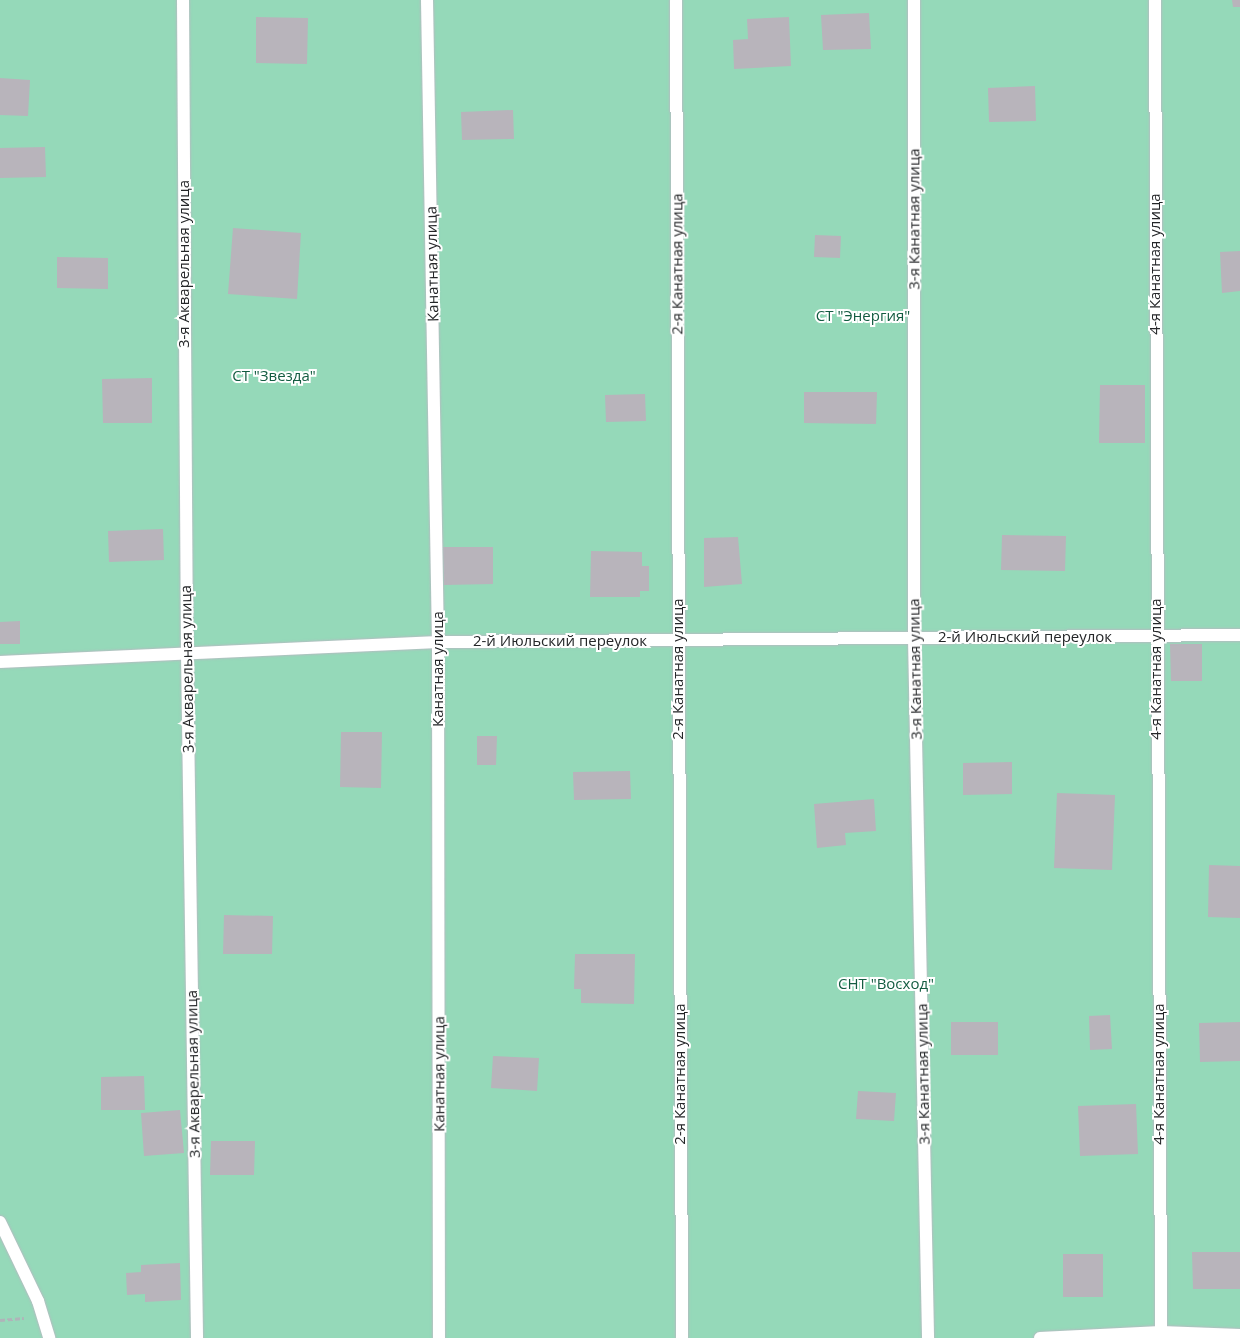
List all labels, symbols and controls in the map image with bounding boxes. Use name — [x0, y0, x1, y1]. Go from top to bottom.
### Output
street label: 3-я Канатная улица — [905, 148, 923, 290]
street label: 3-я Акварельная улица — [175, 180, 193, 348]
street label: 2-я Канатная улица — [668, 193, 686, 335]
street label: 4-я Канатная улица — [1146, 193, 1164, 335]
street label: Канатная улица — [422, 206, 442, 322]
park label: СТ "Энергия" — [816, 307, 910, 325]
park label: СТ "Звезда" — [232, 367, 316, 385]
street label: 3-я Акварельная улица — [177, 585, 197, 753]
street label: 2-я Канатная улица — [669, 598, 687, 740]
street label: 3-я Канатная улица — [905, 598, 925, 740]
street label: 4-я Канатная улица — [1147, 598, 1165, 740]
street label: Канатная улица — [429, 611, 447, 727]
street label: 2-й Июльский переулок — [938, 628, 1112, 646]
street label: 2-й Июльский переулок — [473, 632, 647, 650]
park label: СНТ "Восход" — [838, 975, 934, 993]
street label: 3-я Акварельная улица — [183, 990, 203, 1158]
street label: 2-я Канатная улица — [671, 1003, 689, 1145]
street label: 3-я Канатная улица — [913, 1003, 933, 1145]
street label: 4-я Канатная улица — [1150, 1003, 1168, 1145]
street label: Канатная улица — [430, 1016, 448, 1132]

